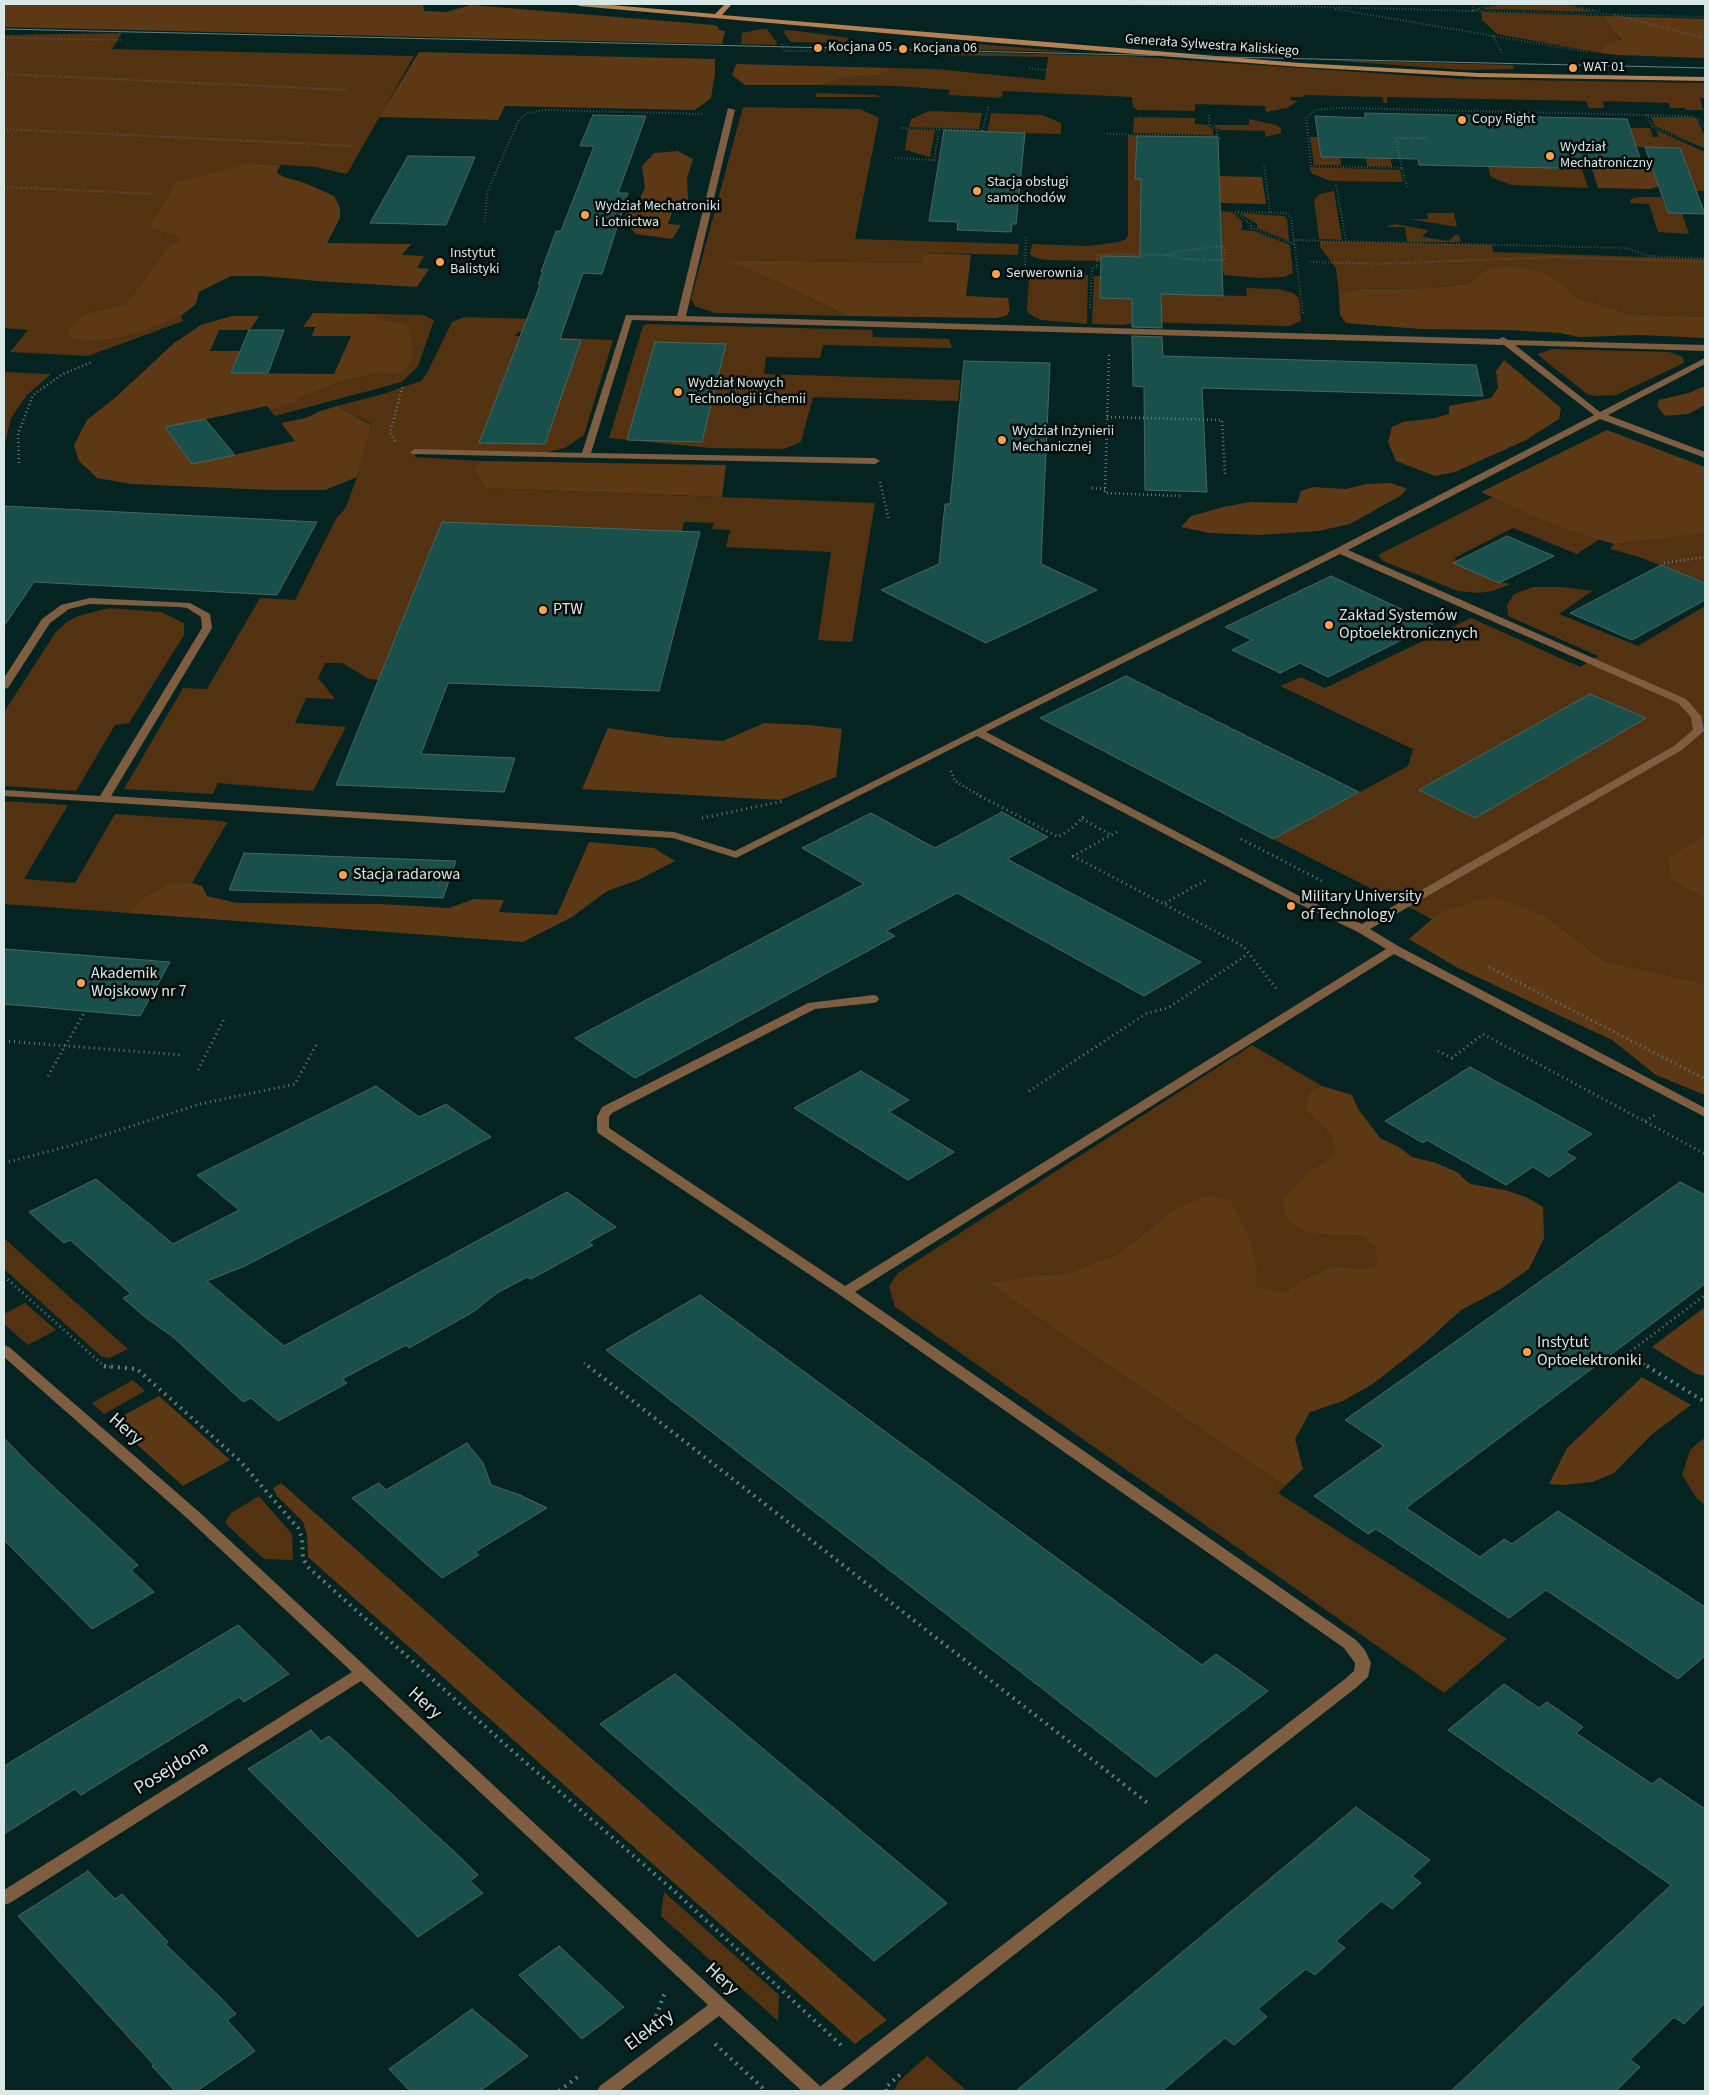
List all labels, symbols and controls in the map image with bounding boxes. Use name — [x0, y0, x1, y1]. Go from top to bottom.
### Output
street label: Generała Sylwestra Kaliskiego — [1124, 32, 1300, 60]
place label: Kocjana 05 — [828, 40, 892, 56]
place label: Kocjana 06 — [913, 41, 977, 57]
marker: Kocjana 05 — [812, 42, 824, 54]
marker: Kocjana 06 — [897, 43, 909, 55]
place label: WAT 01 — [1583, 60, 1625, 76]
marker: WAT 01 — [1567, 62, 1579, 74]
place label: Copy Right — [1472, 112, 1535, 128]
marker: Copy Right — [1456, 114, 1468, 126]
place label: Wydział Mechatroniczny — [1560, 140, 1653, 172]
marker: Wydział Mechatroniczny — [1544, 150, 1556, 162]
place label: Stacja obsługi samochodów — [987, 175, 1069, 208]
marker: Stacja obsługi samochodów — [971, 185, 983, 197]
place label: Wydział Mechatroniki i Lotnictwa — [595, 199, 720, 232]
marker: Wydział Mechatroniki i Lotnictwa — [579, 209, 591, 221]
place label: Instytut Balistyki — [450, 246, 500, 278]
marker: Instytut Balistyki — [434, 256, 446, 268]
place label: Serwerownia — [1006, 266, 1083, 282]
marker: Serwerownia — [990, 268, 1002, 280]
place label: Wydział Nowych Technologii i Chemii — [688, 376, 806, 408]
marker: Wydział Nowych Technologii i Chemii — [672, 386, 684, 398]
place label: Wydział Inżynierii Mechanicznej — [1012, 424, 1114, 457]
marker: Wydział Inżynierii Mechanicznej — [996, 434, 1008, 446]
place label: PTW — [553, 600, 583, 620]
marker: PTW — [537, 604, 549, 616]
place label: Zakład Systemów Optoelektronicznych — [1339, 606, 1478, 644]
marker: Zakład Systemów Optoelektronicznych — [1323, 619, 1335, 631]
place label: Stacja radarowa — [353, 865, 460, 885]
marker: Stacja radarowa — [337, 869, 349, 881]
place label: Military University of Technology — [1301, 887, 1422, 925]
marker: Military University of Technology — [1285, 900, 1297, 912]
place label: Akademik Wojskowy nr 7 — [91, 964, 187, 1002]
marker: Akademik Wojskowy nr 7 — [75, 977, 87, 989]
place label: Instytut Optoelektroniki — [1537, 1333, 1642, 1371]
marker: Instytut Optoelektroniki — [1521, 1346, 1533, 1358]
street label: Hery — [103, 1409, 147, 1451]
street label: Hery — [402, 1683, 446, 1725]
street label: Posejdona — [131, 1737, 213, 1801]
street label: Hery — [699, 1959, 743, 2001]
street label: Elektry — [621, 2005, 679, 2057]

